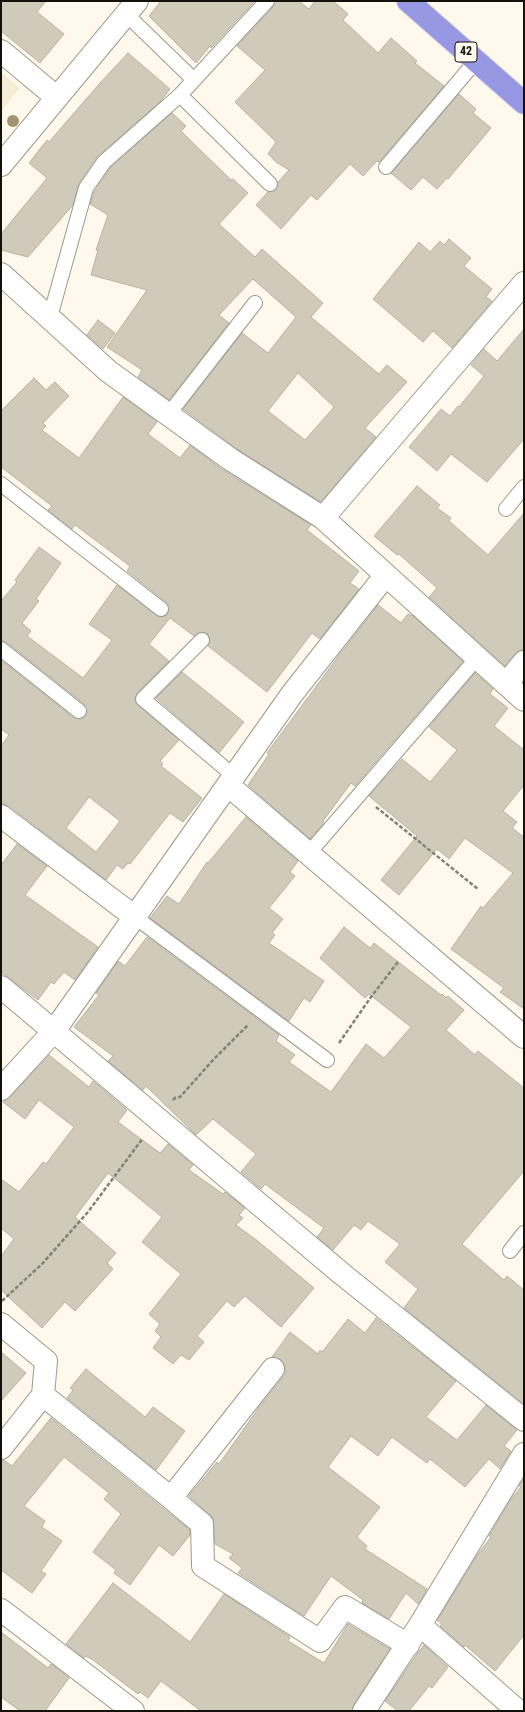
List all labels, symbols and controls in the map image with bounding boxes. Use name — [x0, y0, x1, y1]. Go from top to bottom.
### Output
road number: 42 — [455, 42, 477, 62]

